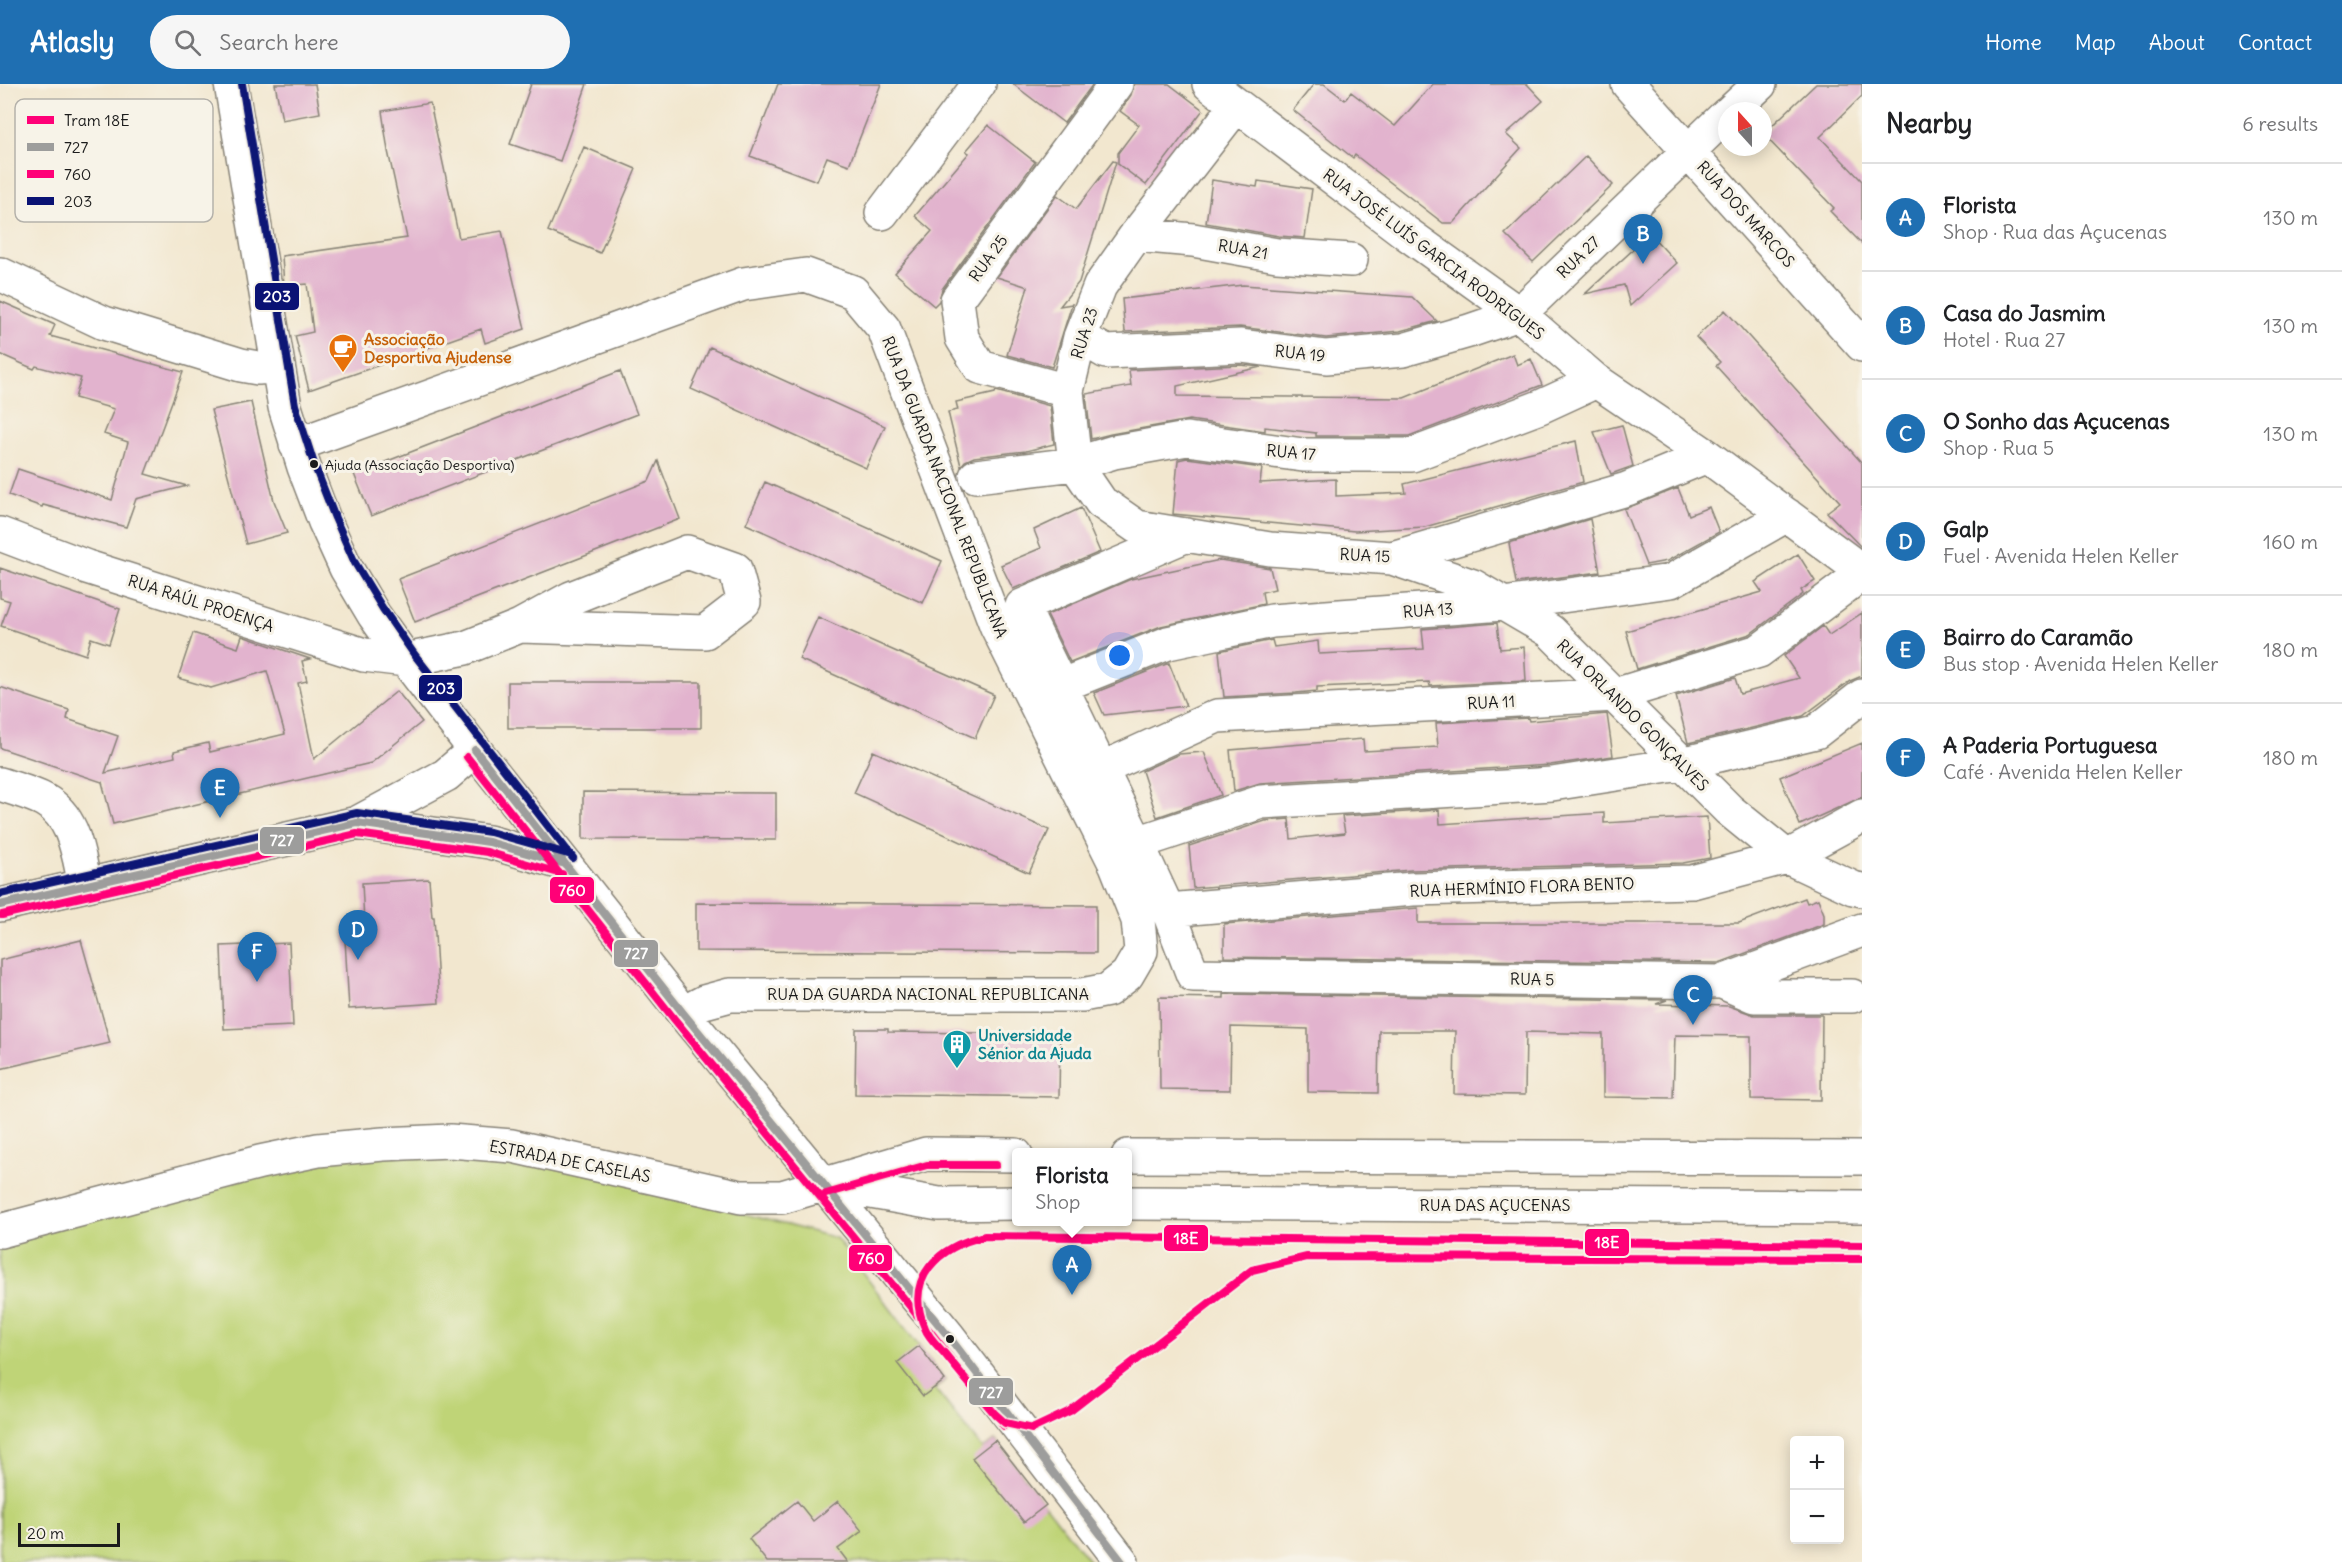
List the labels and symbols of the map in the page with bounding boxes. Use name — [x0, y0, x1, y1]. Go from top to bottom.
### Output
legend — [15, 99, 213, 222]
north arrow — [1718, 102, 1772, 156]
text: Tram 18E — [64, 110, 130, 130]
text: 727 — [64, 137, 89, 157]
street label: RUA DOS MARCOS — [1693, 157, 1799, 271]
text: 760 — [64, 164, 91, 184]
street label: RUA JOSÉ LUÍS GARCIA RODRIGUES — [1319, 164, 1549, 344]
text: 203 — [64, 191, 92, 211]
pin: B — [1624, 214, 1662, 264]
street label: RUA 25 — [964, 231, 1012, 285]
street label: RUA 27 — [1552, 232, 1604, 282]
street label: RUA 21 — [1216, 235, 1270, 263]
line badge: 203 — [254, 282, 300, 311]
text: 203 — [263, 286, 291, 306]
street label: RUA 23 — [1066, 305, 1102, 361]
place label: Associação Desportiva Ajudense — [364, 329, 512, 368]
cafe icon: Associação Desportiva Ajudense — [327, 332, 359, 374]
street label: RUA DA GUARDA NACIONAL REPUBLICANA — [878, 333, 1012, 641]
street label: RUA 19 — [1274, 340, 1326, 366]
street label: RUA 17 — [1266, 440, 1317, 464]
place label: Ajuda (Associação Desportiva) — [325, 456, 514, 474]
marker: Ajuda (Associação Desportiva) — [308, 458, 320, 470]
street label: RUA 15 — [1339, 544, 1391, 566]
street label: RUA RAÚL PROENÇA — [126, 570, 276, 636]
street label: RUA 13 — [1402, 598, 1454, 622]
street label: RUA ORLANDO GONÇALVES — [1553, 635, 1713, 795]
your location — [1105, 641, 1134, 670]
line badge: 203 — [418, 674, 463, 702]
text: 203 — [427, 678, 455, 698]
street label: RUA 11 — [1467, 691, 1515, 713]
pin: E — [200, 768, 240, 818]
line badge: 727 — [259, 826, 305, 855]
text: 727 — [270, 830, 294, 850]
street label: RUA HERMÍNIO FLORA BENTO — [1409, 873, 1635, 901]
line badge: 760 — [549, 876, 595, 904]
text: 760 — [558, 880, 586, 900]
pin: D — [338, 910, 378, 960]
pin: F — [238, 932, 276, 982]
line badge: 727 — [613, 939, 659, 968]
text: 727 — [624, 943, 648, 963]
street label: RUA 5 — [1510, 969, 1554, 989]
pin: C — [1674, 976, 1712, 1025]
street label: RUA DA GUARDA NACIONAL REPUBLICANA — [767, 984, 1089, 1004]
place label: Universidade Sénior da Ajuda — [978, 1025, 1092, 1063]
building icon: Universidade Sénior da Ajuda — [941, 1028, 973, 1070]
street label: ESTRADA DE CASELAS — [488, 1136, 652, 1186]
street label: RUA DAS AÇUCENAS — [1420, 1195, 1571, 1215]
line badge: 18E — [1163, 1224, 1209, 1252]
text: 18E — [1174, 1228, 1198, 1248]
line badge: 18E — [1584, 1228, 1630, 1257]
text: 18E — [1595, 1232, 1619, 1252]
line badge: 760 — [848, 1244, 893, 1272]
pin: A — [1052, 1246, 1092, 1295]
text: 760 — [857, 1248, 885, 1268]
unlabelled marker — [944, 1333, 956, 1345]
line badge: 727 — [968, 1377, 1014, 1406]
text: 727 — [979, 1382, 1003, 1402]
scale bar — [18, 1520, 120, 1548]

